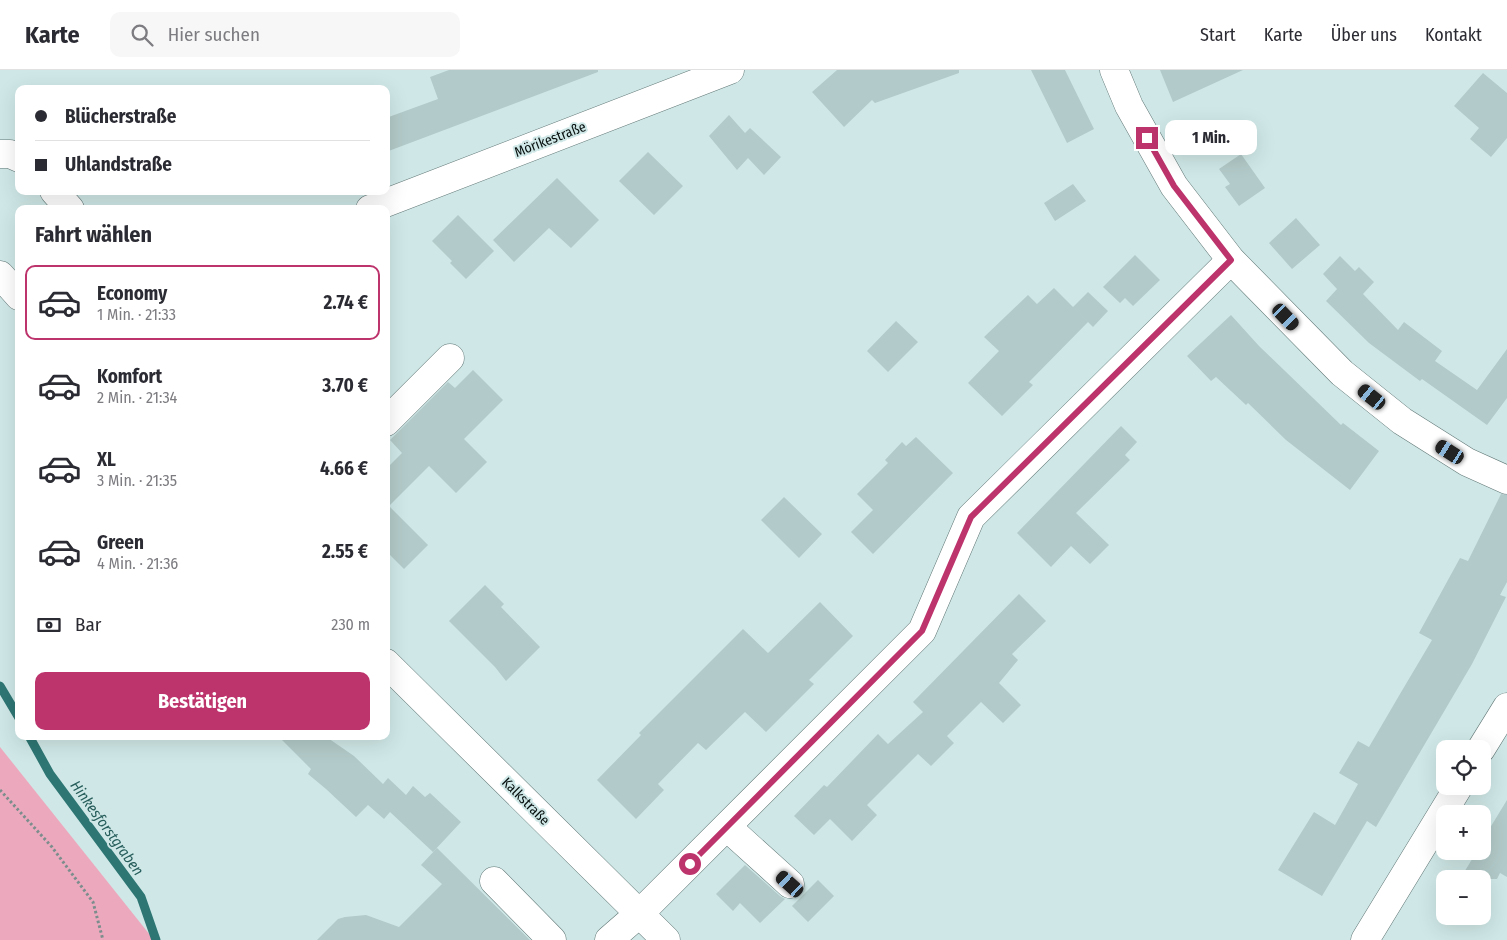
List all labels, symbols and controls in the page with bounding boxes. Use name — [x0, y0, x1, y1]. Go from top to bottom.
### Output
search box — [110, 12, 460, 57]
text: Karte — [25, 21, 80, 49]
icon: search — [128, 21, 156, 49]
text: Hier suchen — [168, 23, 260, 46]
text: Start — [1200, 24, 1236, 46]
text: Karte — [1264, 24, 1303, 46]
text: Über uns — [1331, 24, 1397, 46]
text: Kontakt — [1425, 24, 1482, 46]
text: Blücherstraße — [65, 105, 176, 128]
street label: Mörikestraße — [512, 118, 588, 161]
callout: 1 Min. — [1164, 120, 1257, 156]
route end — [1136, 127, 1158, 149]
text: 1 Min. — [1192, 128, 1230, 147]
text: Uhlandstraße — [65, 153, 172, 176]
text: Fahrt wählen — [35, 221, 152, 248]
icon: car — [37, 280, 82, 325]
text: Economy — [97, 282, 167, 305]
text: 2.74 € — [323, 291, 368, 314]
car — [1270, 301, 1301, 333]
text: 1 Min. · 21:33 — [97, 305, 176, 324]
icon: car — [37, 363, 82, 408]
text: Komfort — [97, 365, 162, 388]
text: 3.70 € — [322, 374, 368, 397]
car — [1355, 382, 1388, 412]
text: 2 Min. · 21:34 — [97, 388, 177, 407]
car — [1433, 438, 1466, 466]
icon: car — [37, 446, 82, 491]
text: XL — [97, 448, 116, 471]
text: 4.66 € — [320, 457, 368, 480]
text: 3 Min. · 21:35 — [97, 471, 177, 490]
icon: car — [37, 529, 82, 574]
text: Green — [97, 531, 144, 554]
text: 2.55 € — [322, 540, 368, 563]
text: 4 Min. · 21:36 — [97, 554, 178, 573]
icon: cash — [35, 611, 63, 639]
text: Bar — [75, 613, 101, 636]
text: 230 m — [331, 615, 370, 634]
button: Bestätigen — [35, 672, 370, 730]
map controls — [1436, 740, 1491, 925]
button: locate — [1436, 740, 1491, 795]
street label: Kalkstraße — [498, 774, 553, 829]
water label: Hinkesforstgraben — [67, 777, 147, 879]
button: + — [1436, 805, 1491, 860]
route start — [679, 853, 701, 875]
car — [773, 868, 806, 900]
button: − — [1436, 870, 1491, 925]

